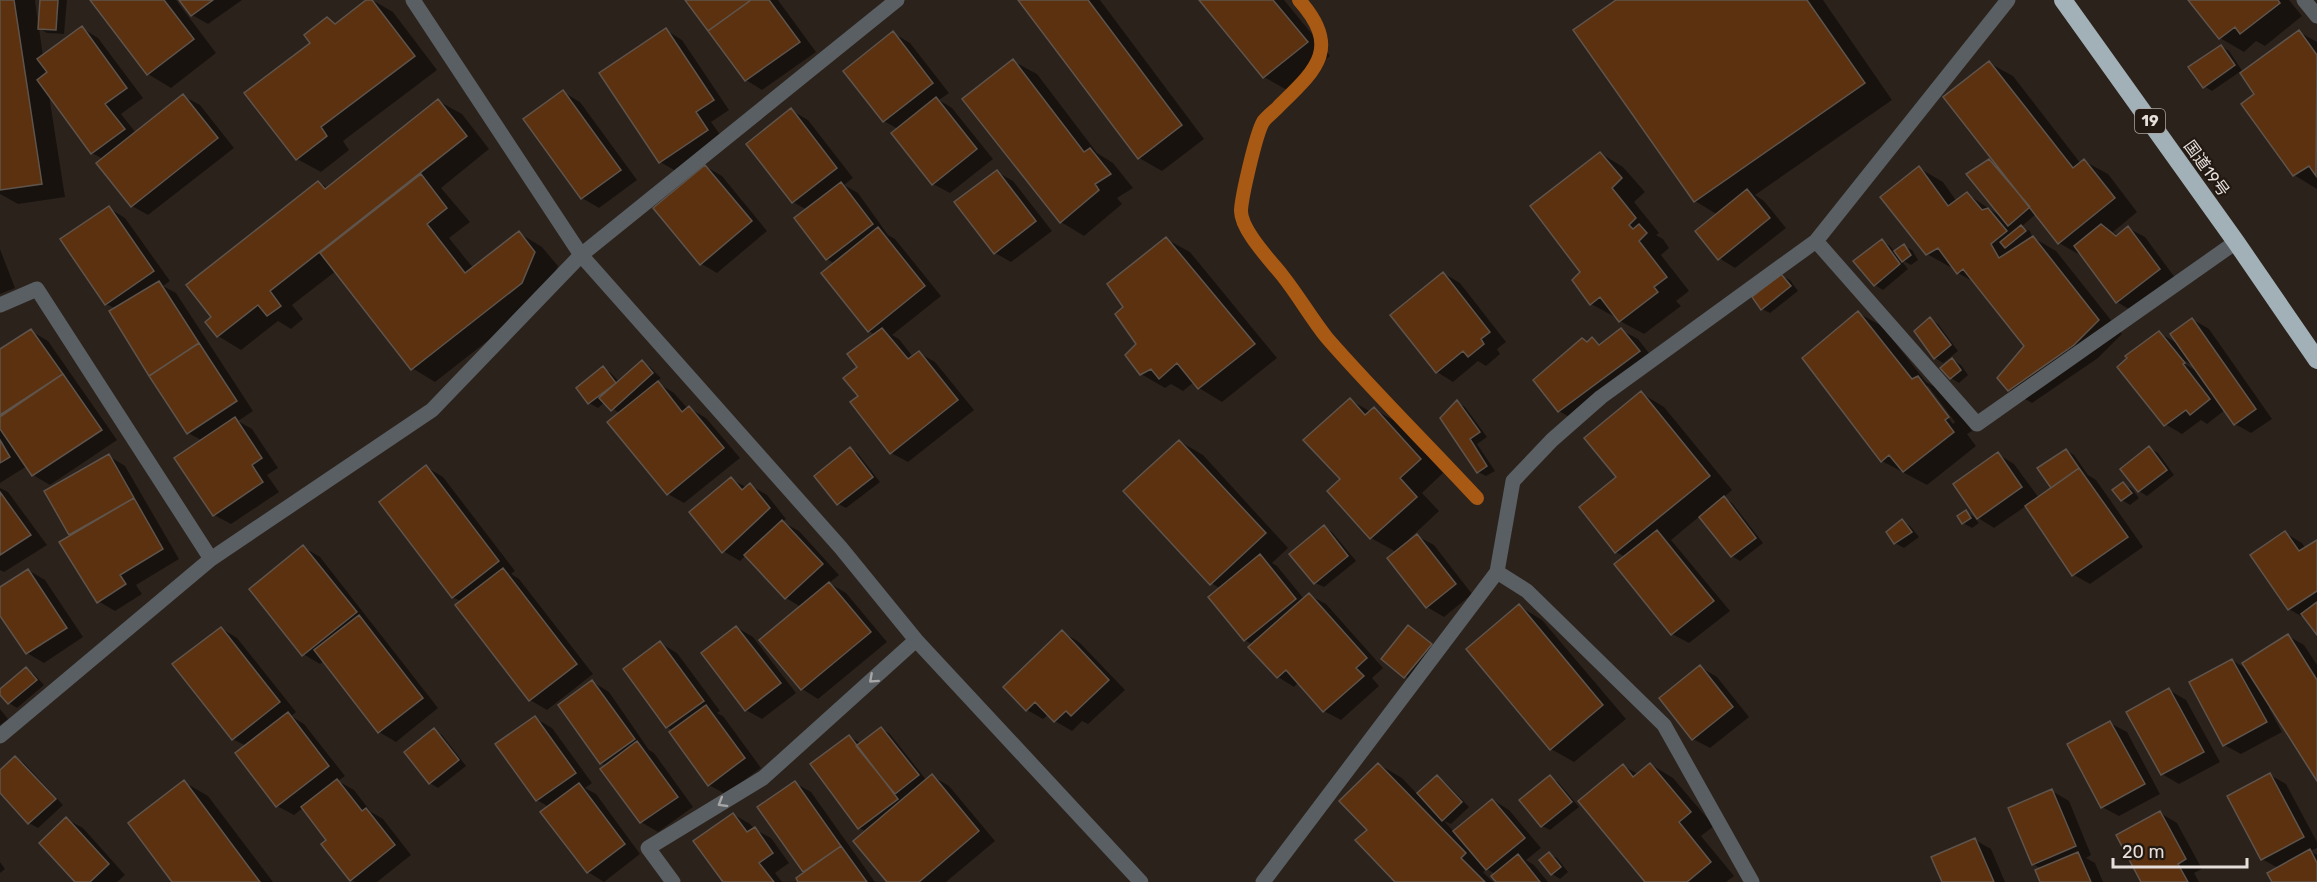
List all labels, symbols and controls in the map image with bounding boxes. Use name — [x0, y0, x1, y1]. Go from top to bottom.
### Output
road number: 19 — [2135, 109, 2165, 133]
street label: 国道19号 — [2180, 137, 2233, 200]
one-way arrow — [869, 672, 880, 683]
one-way arrow — [718, 795, 728, 807]
scale bar — [2113, 831, 2246, 869]
text: 20 m — [2122, 841, 2164, 863]

